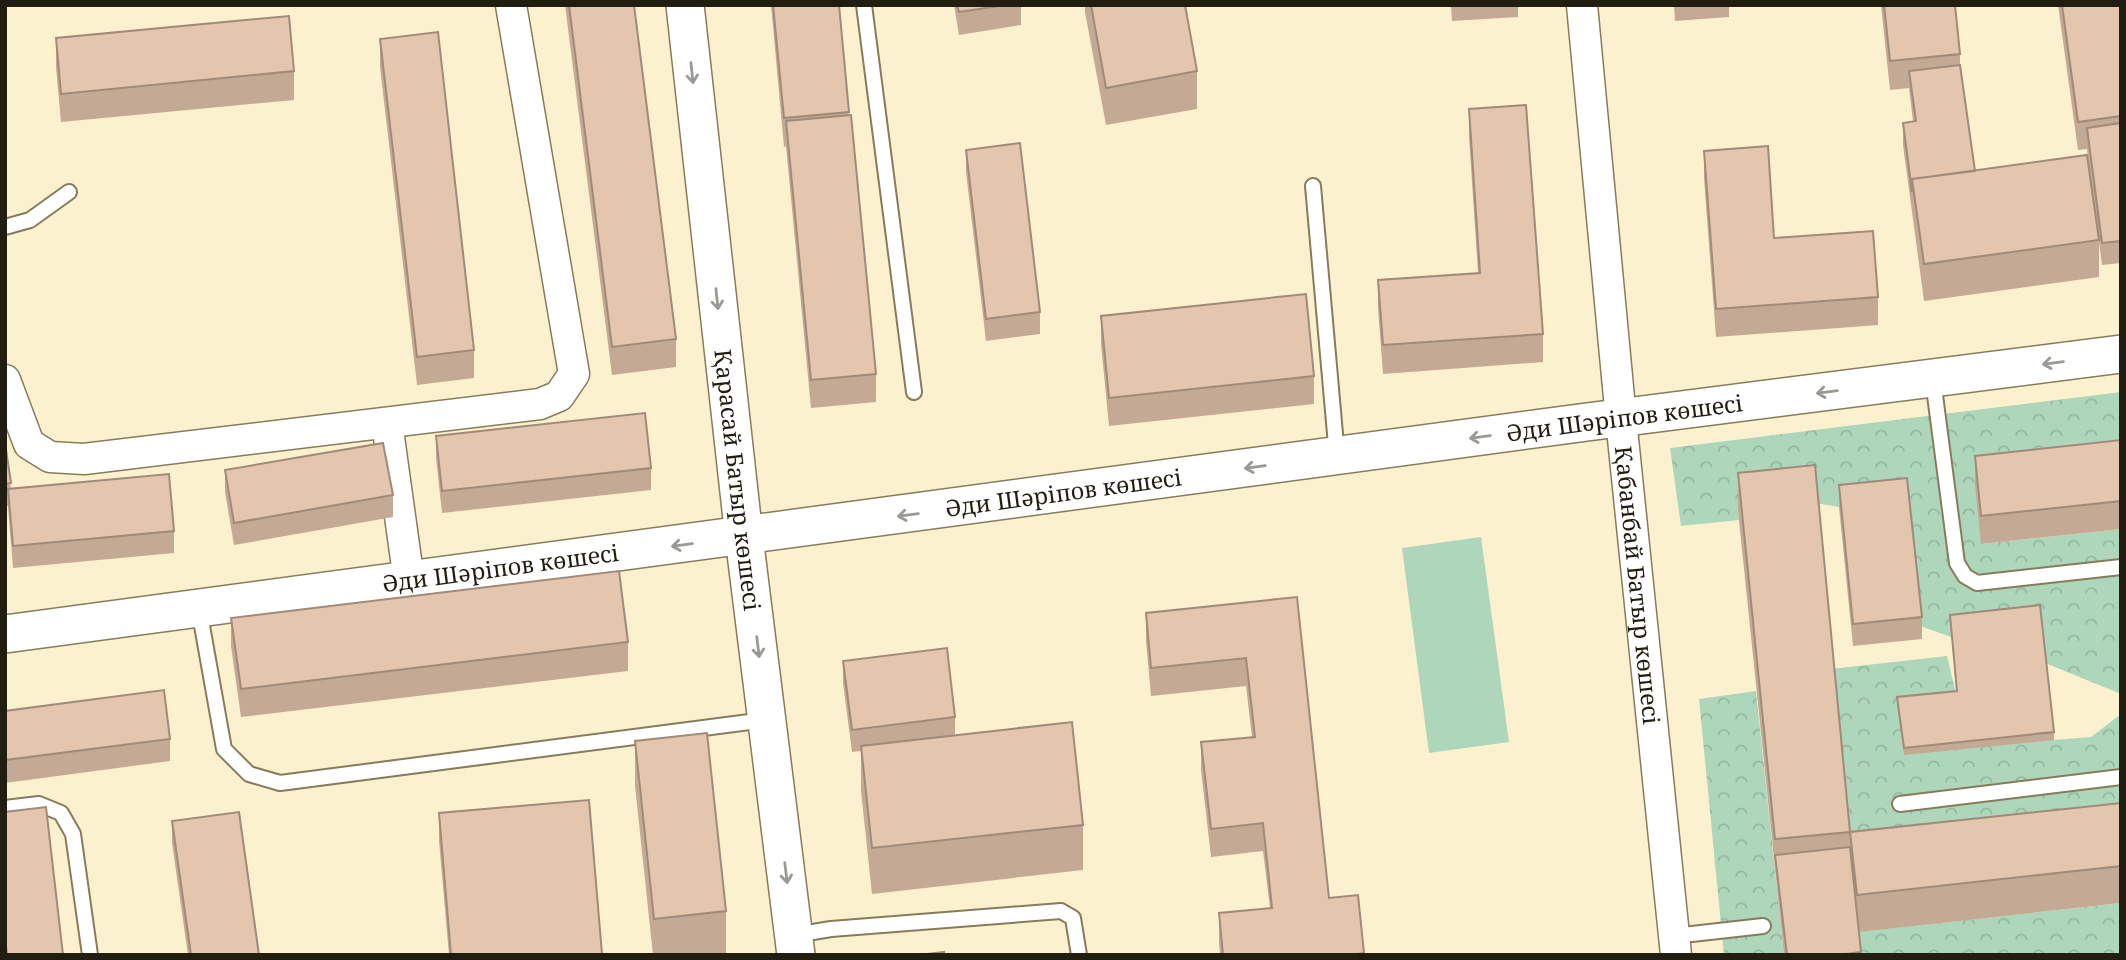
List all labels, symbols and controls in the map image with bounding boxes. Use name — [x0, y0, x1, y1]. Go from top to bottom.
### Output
one-way arrow — [686, 61, 699, 84]
one-way arrow — [711, 287, 724, 310]
street label: Қарасай Батыр көшесі — [707, 347, 769, 613]
one-way arrow — [2042, 357, 2065, 370]
street label: Әди Шәріпов көшесі — [1504, 386, 1745, 449]
one-way arrow — [1817, 386, 1839, 399]
one-way arrow — [1469, 430, 1492, 443]
street label: Қабанбай Батыр көшесі — [1608, 445, 1668, 726]
street label: Әди Шәріпов көшесі — [943, 460, 1184, 524]
one-way arrow — [1244, 461, 1266, 474]
one-way arrow — [897, 508, 920, 521]
street label: Әди Шәріпов көшесі — [380, 536, 621, 599]
one-way arrow — [671, 538, 694, 551]
one-way arrow — [751, 635, 764, 658]
one-way arrow — [779, 861, 792, 883]

